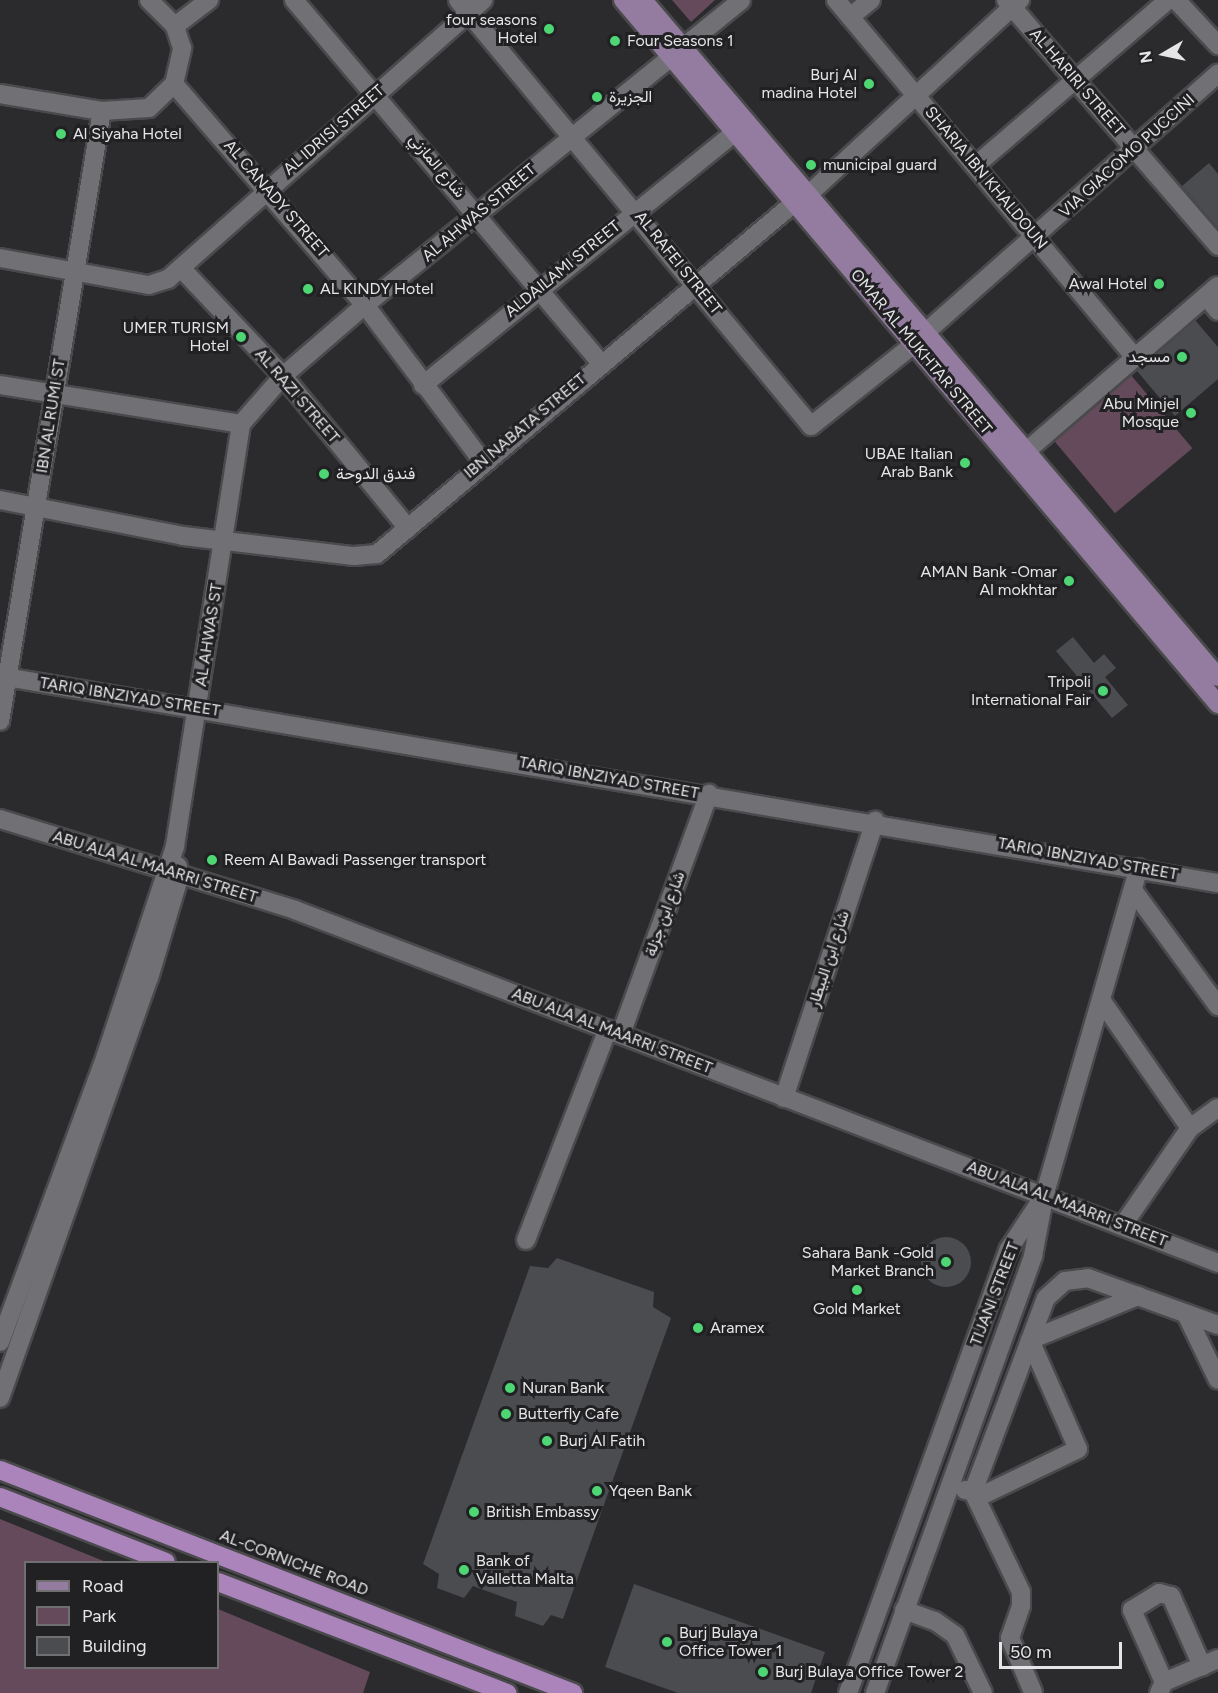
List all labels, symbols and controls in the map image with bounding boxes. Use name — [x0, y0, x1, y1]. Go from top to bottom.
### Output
place label: four seasons Hotel — [446, 10, 537, 48]
marker: four seasons Hotel — [542, 22, 556, 36]
north arrow — [1134, 24, 1194, 84]
street label: AL HARIRI STREET — [1025, 25, 1129, 139]
place label: Four Seasons 1 — [627, 31, 734, 51]
marker: Four Seasons 1 — [608, 34, 622, 48]
text: N — [1135, 49, 1156, 64]
place label: Burj Al madina Hotel — [762, 65, 857, 103]
marker: Burj Al madina Hotel — [862, 77, 876, 91]
street label: AL IDRISI STREET — [280, 81, 388, 179]
place label: الجزيرة — [609, 87, 652, 107]
marker: الجزيرة — [590, 90, 604, 104]
street label: VIA GIACOMO PUCCINI — [1055, 90, 1199, 222]
street label: SHARIA IBN KHALDOUN — [921, 103, 1051, 253]
place label: Al Siyaha Hotel — [73, 124, 182, 144]
marker: Al Siyaha Hotel — [54, 127, 68, 141]
street label: شارع المازني — [405, 130, 469, 202]
street label: AL CANADY STREET — [220, 136, 332, 262]
place label: municipal guard — [823, 155, 937, 175]
marker: municipal guard — [804, 158, 818, 172]
street label: AL AHWAS STREET — [419, 160, 539, 266]
street label: AL RAFEI STREET — [631, 208, 725, 318]
street label: ALDAILAMI STREET — [501, 217, 625, 321]
street label: OMAR AL MUKHTAR STREET — [846, 266, 996, 438]
place label: Awal Hotel — [1069, 274, 1147, 294]
marker: Awal Hotel — [1152, 277, 1166, 291]
place label: AL KINDY Hotel — [320, 279, 434, 299]
marker: AL KINDY Hotel — [301, 282, 315, 296]
place label: UMER TURISM Hotel — [123, 318, 229, 356]
marker: UMER TURISM Hotel — [234, 330, 248, 344]
street label: AL RAZI STREET — [251, 345, 343, 447]
place label: مسجد — [1129, 347, 1170, 367]
marker: مسجد — [1175, 350, 1189, 364]
street label: IBN AL RUMI ST — [32, 358, 70, 474]
street label: IBN NABATA STREET — [460, 369, 590, 483]
place label: Abu Minjel Mosque — [1103, 394, 1179, 432]
marker: Abu Minjel Mosque — [1184, 406, 1198, 420]
place label: UBAE Italian Arab Bank — [865, 444, 953, 482]
marker: UBAE Italian Arab Bank — [958, 456, 972, 470]
place label: فندق الدوحة — [336, 464, 415, 484]
marker: فندق الدوحة — [317, 467, 331, 481]
place label: AMAN Bank -Omar Al mokhtar — [921, 562, 1057, 600]
marker: AMAN Bank -Omar Al mokhtar — [1062, 574, 1076, 588]
street label: AL AHWAS ST — [191, 582, 227, 688]
place label: Tripoli International Fair — [971, 672, 1091, 710]
street label: TARIQ IBNZIYAD STREET — [38, 673, 222, 721]
marker: Tripoli International Fair — [1096, 684, 1110, 698]
street label: TARIQ IBNZIYAD STREET — [518, 753, 700, 803]
street label: ABU ALA AL MAARRI STREET — [50, 827, 260, 907]
street label: TARIQ IBNZIYAD STREET — [997, 834, 1179, 884]
place label: Reem Al Bawadi Passenger transport — [224, 850, 486, 870]
marker: Reem Al Bawadi Passenger transport — [205, 853, 219, 867]
street label: شارع ابن جزلة — [641, 869, 689, 959]
street label: شارع ابن البيطار — [804, 908, 854, 1010]
street label: ABU ALA AL MAARRI STREET — [509, 984, 715, 1078]
street label: ABU ALA AL MAARRI STREET — [964, 1157, 1170, 1251]
street label: TIJANI STREET — [966, 1240, 1024, 1348]
place label: Sahara Bank -Gold Market Branch — [802, 1243, 934, 1281]
marker: Sahara Bank -Gold Market Branch — [939, 1255, 953, 1269]
marker: Gold Market — [850, 1283, 864, 1297]
place label: Gold Market — [813, 1299, 901, 1319]
place label: Aramex — [710, 1318, 764, 1338]
marker: Aramex — [691, 1321, 705, 1335]
place label: Nuran Bank — [522, 1378, 604, 1398]
marker: Nuran Bank — [503, 1381, 517, 1395]
place label: Butterfly Cafe — [518, 1404, 619, 1424]
marker: Butterfly Cafe — [499, 1407, 513, 1421]
place label: Burj Al Fatih — [559, 1431, 645, 1451]
marker: Burj Al Fatih — [540, 1434, 554, 1448]
place label: Yqeen Bank — [609, 1481, 692, 1501]
marker: Yqeen Bank — [590, 1484, 604, 1498]
place label: British Embassy — [486, 1502, 599, 1522]
marker: British Embassy — [467, 1505, 481, 1519]
street label: AL-CORNICHE ROAD — [217, 1526, 371, 1600]
place label: Bank of Valletta Malta — [476, 1551, 574, 1589]
legend — [24, 1561, 219, 1669]
marker: Bank of Valletta Malta — [457, 1563, 471, 1577]
text: Road — [82, 1575, 123, 1597]
text: Park — [82, 1605, 116, 1627]
place label: Burj Bulaya Office Tower 1 — [679, 1623, 782, 1661]
scale bar — [1002, 1630, 1125, 1668]
text: Building — [82, 1635, 147, 1657]
marker: Burj Bulaya Office Tower 1 — [660, 1635, 674, 1649]
text: 50 m — [1010, 1641, 1052, 1663]
place label: Burj Bulaya Office Tower 2 — [775, 1662, 964, 1682]
marker: Burj Bulaya Office Tower 2 — [756, 1665, 770, 1679]

